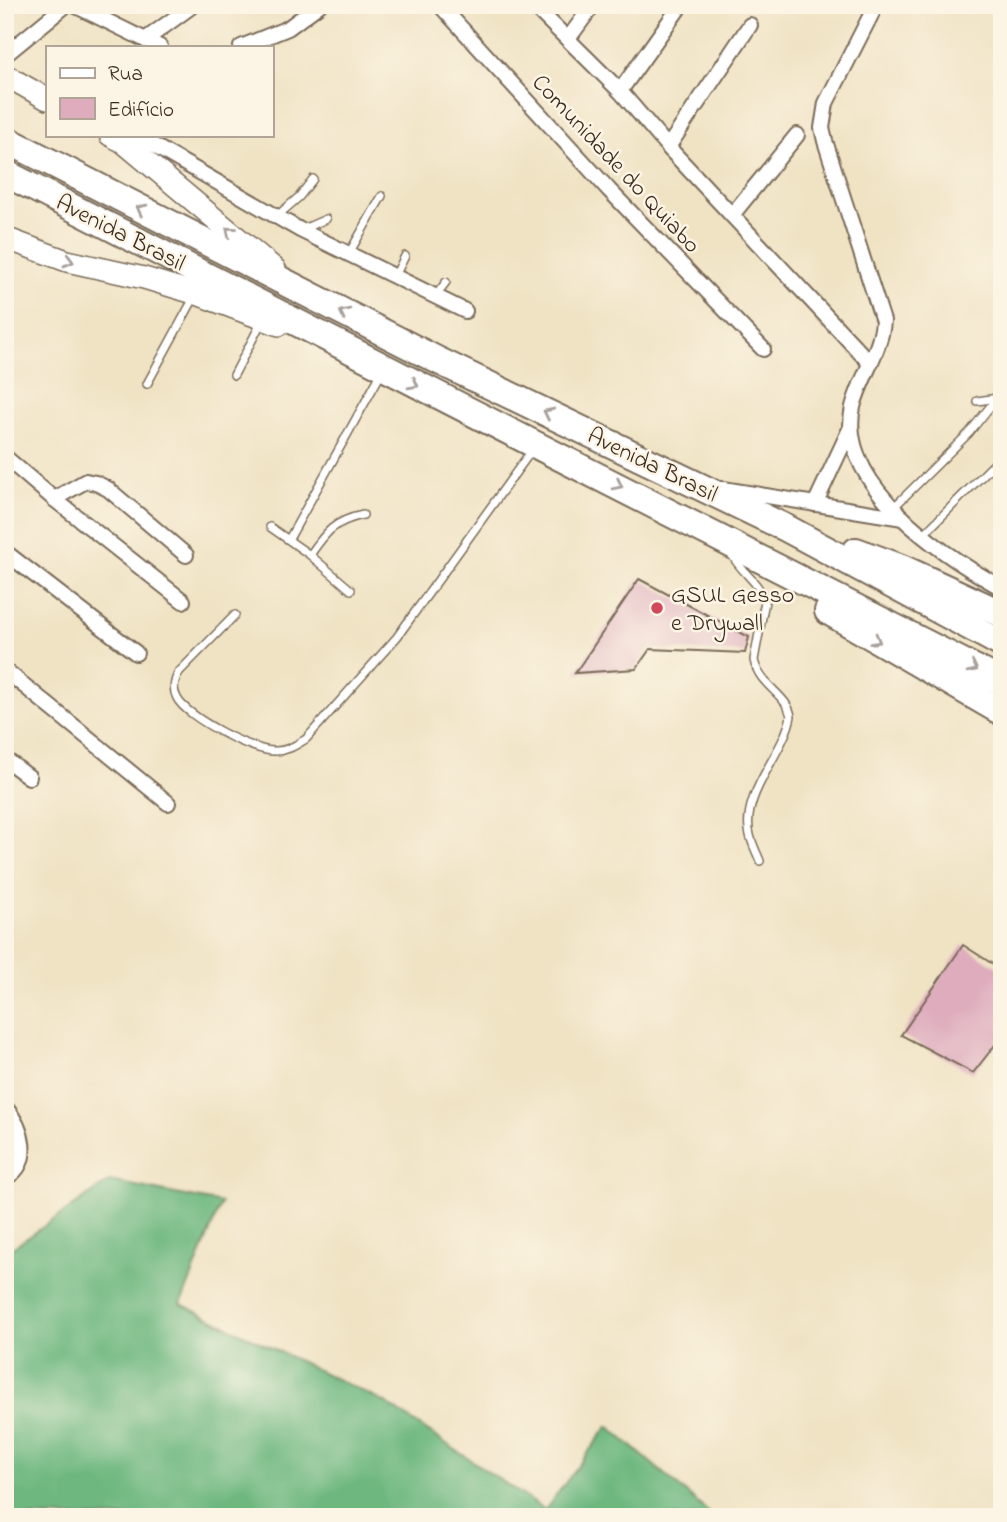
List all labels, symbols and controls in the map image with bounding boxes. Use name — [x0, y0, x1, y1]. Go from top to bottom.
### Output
legend — [46, 46, 273, 136]
text: Rua — [108, 60, 143, 90]
street label: Comunidade do Quiabo — [522, 67, 708, 262]
text: Edifício — [108, 96, 174, 126]
street label: Avenida Brasil — [49, 187, 191, 282]
one-way arrow — [136, 204, 148, 217]
one-way arrow — [225, 227, 237, 240]
one-way arrow — [63, 253, 75, 267]
one-way arrow — [339, 307, 351, 321]
one-way arrow — [407, 376, 419, 389]
one-way arrow — [543, 407, 555, 421]
street label: Avenida Brasil — [581, 420, 723, 513]
one-way arrow — [611, 476, 623, 490]
place label: GSUL Gesso e Drywall — [671, 579, 794, 643]
marker: GSUL Gesso e Drywall — [649, 600, 665, 616]
one-way arrow — [868, 632, 881, 645]
one-way arrow — [966, 659, 979, 673]

